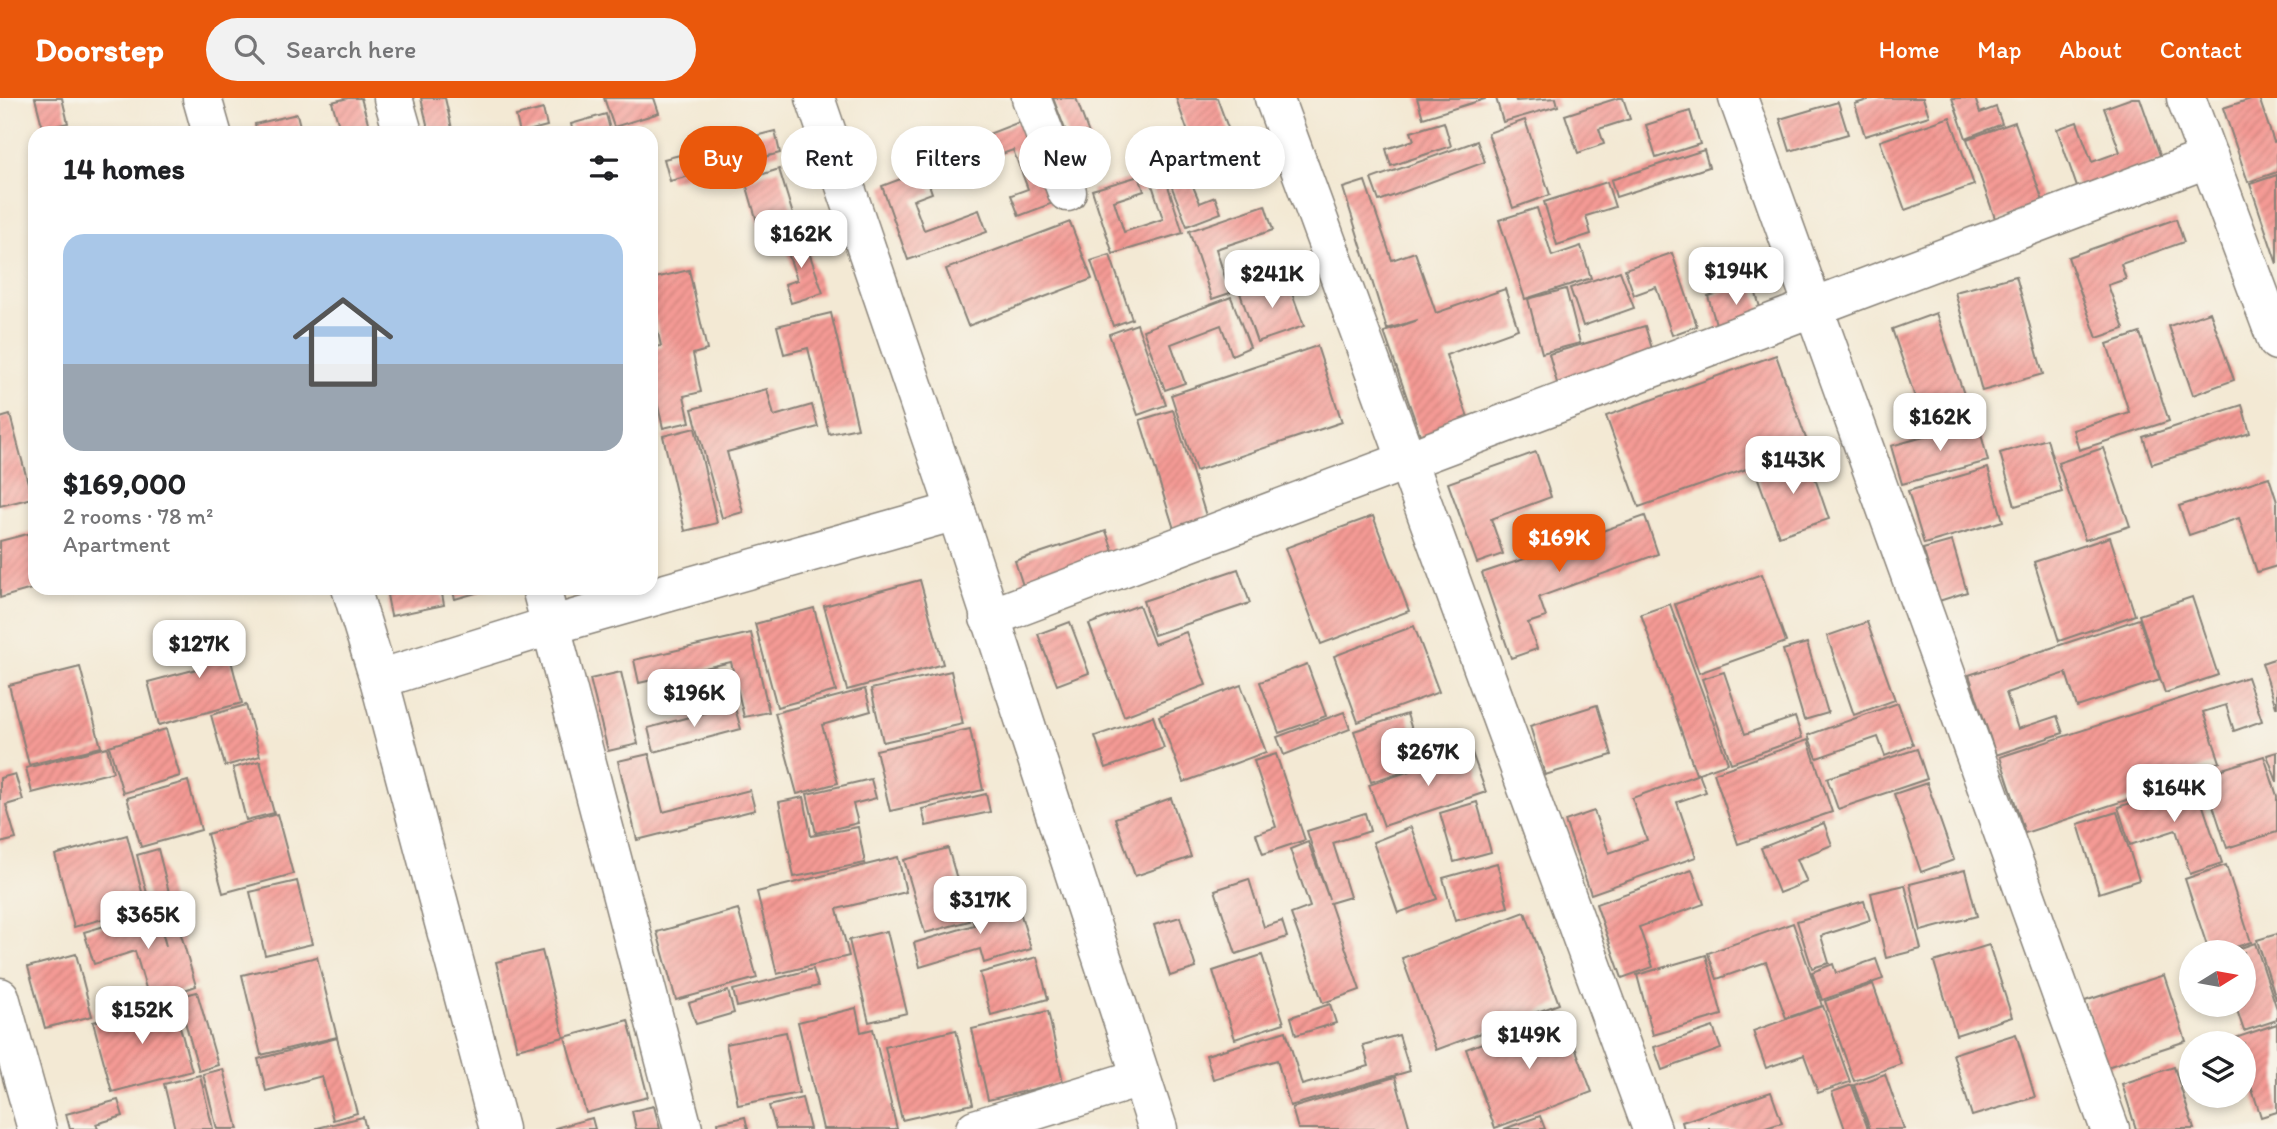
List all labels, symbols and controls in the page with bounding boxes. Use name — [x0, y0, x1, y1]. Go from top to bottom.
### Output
search box — [206, 18, 696, 81]
text: Doorstep — [35, 30, 164, 69]
icon: search — [230, 30, 268, 68]
text: Search here — [286, 33, 416, 65]
text: Home — [1879, 35, 1939, 64]
text: Map — [1977, 35, 2021, 64]
text: About — [2059, 35, 2122, 64]
text: Contact — [2160, 35, 2242, 64]
chip: Buy — [679, 126, 767, 189]
chip: Rent — [781, 126, 877, 189]
chip: Filters — [891, 126, 1005, 189]
chip: New — [1019, 126, 1111, 189]
chip: Apartment — [1125, 126, 1285, 189]
icon: filters — [585, 149, 623, 187]
text: 14 homes — [63, 150, 185, 187]
pin: $162K — [752, 211, 850, 270]
text: $162K — [770, 219, 832, 247]
pin: $194K — [1687, 248, 1785, 307]
pin: $241K — [1223, 250, 1321, 310]
text: $194K — [1705, 256, 1767, 284]
text: $241K — [1241, 259, 1303, 287]
icon: home — [280, 279, 406, 405]
pin: $162K — [1891, 394, 1989, 453]
text: $162K — [1909, 402, 1971, 430]
pin: $143K — [1744, 436, 1842, 496]
text: $143K — [1761, 445, 1825, 473]
text: $169,000 — [63, 465, 186, 502]
text: 2 rooms · 78 m² — [63, 502, 213, 530]
pin: $169K — [1510, 514, 1608, 574]
text: $169K — [1528, 523, 1590, 551]
text: Apartment — [63, 530, 170, 558]
pin: $127K — [150, 620, 248, 680]
text: $127K — [169, 629, 229, 657]
pin: $196K — [645, 670, 743, 729]
text: $196K — [663, 678, 725, 706]
pin: $267K — [1379, 728, 1477, 788]
text: $267K — [1397, 737, 1459, 765]
pin: $164K — [2125, 764, 2223, 824]
text: $164K — [2142, 773, 2206, 801]
pin: $317K — [931, 876, 1029, 936]
text: $317K — [950, 885, 1010, 913]
pin: $365K — [99, 892, 197, 951]
text: $365K — [116, 900, 180, 928]
north arrow — [2179, 940, 2256, 1017]
map controls — [2179, 940, 2256, 1108]
pin: $152K — [93, 986, 191, 1046]
text: $152K — [111, 995, 173, 1023]
pin: $149K — [1480, 1012, 1578, 1071]
text: $149K — [1498, 1020, 1560, 1048]
button: layers — [2179, 1031, 2256, 1108]

